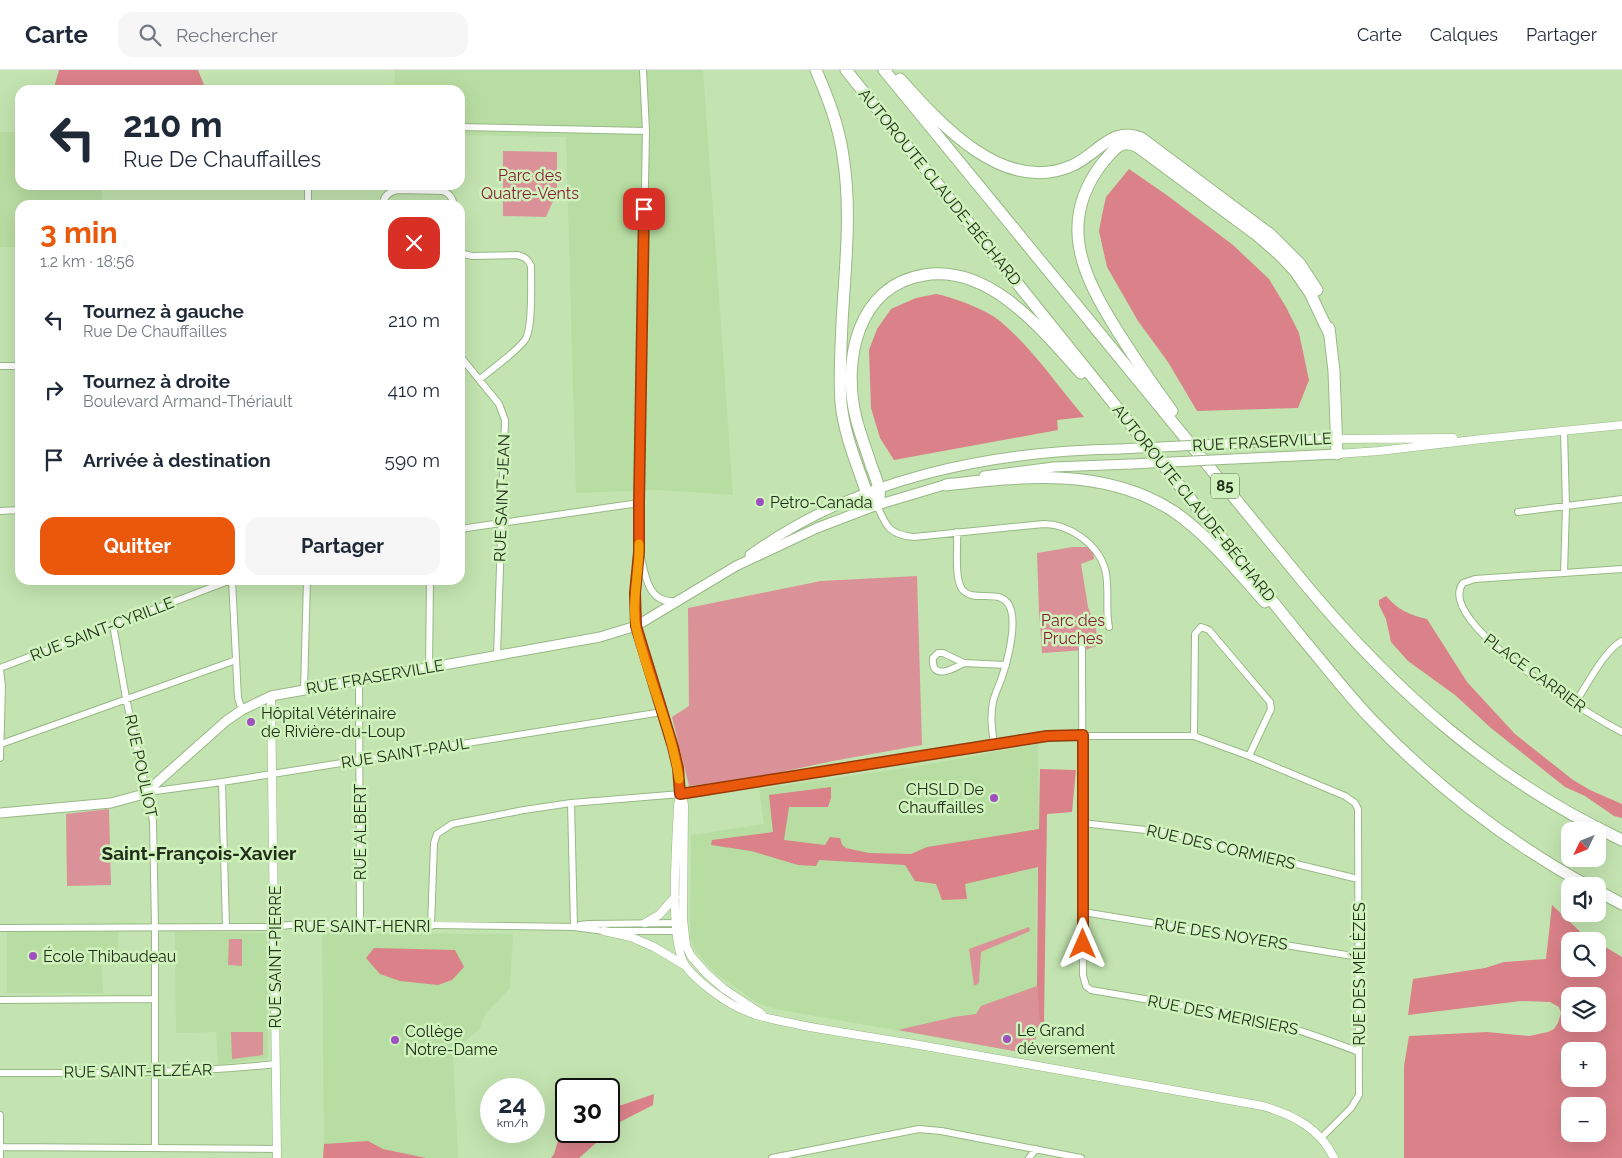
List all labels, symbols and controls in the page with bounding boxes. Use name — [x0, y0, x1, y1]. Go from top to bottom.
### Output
search box — [118, 12, 468, 57]
text: Carte — [25, 20, 88, 49]
icon: search — [136, 21, 164, 49]
text: Rechercher — [176, 24, 278, 46]
text: Carte — [1357, 24, 1402, 45]
text: Calques — [1430, 24, 1498, 45]
text: Partager — [1526, 24, 1597, 45]
street label: AUTOROUTE CLAUDE-BÉCHARD — [855, 84, 1026, 289]
text: 210 m — [123, 104, 223, 145]
icon: left — [40, 105, 105, 170]
text: Rue De Chauffailles — [123, 146, 321, 172]
park label: Parc des Quatre-Vents — [481, 166, 579, 203]
pin — [623, 188, 665, 230]
icon: arrive — [630, 195, 658, 223]
text: 3 min — [40, 215, 118, 250]
button: close — [388, 217, 440, 269]
text: 1.2 km · 18:56 — [40, 252, 134, 271]
text: Tournez à gauche — [83, 300, 244, 322]
icon: left — [40, 306, 68, 334]
text: 210 m — [388, 309, 440, 331]
text: Rue De Chauffailles — [83, 322, 227, 341]
text: Tournez à droite — [83, 370, 230, 392]
icon: right — [40, 376, 68, 404]
text: 410 m — [388, 379, 440, 401]
text: Boulevard Armand-Thériault — [83, 392, 293, 411]
street label: AUTOROUTE CLAUDE-BÉCHARD — [1109, 400, 1280, 605]
street label: RUE FRASERVILLE — [1192, 429, 1332, 455]
street label: RUE SAINT-JEAN — [490, 434, 514, 562]
icon: arrive — [40, 446, 68, 474]
text: Arrivée à destination — [83, 449, 271, 471]
text: 590 m — [385, 449, 440, 471]
road number: 85 — [1211, 474, 1239, 498]
place label: Petro-Canada — [770, 493, 873, 512]
marker: Petro-Canada — [754, 496, 766, 508]
button: Quitter — [40, 517, 235, 575]
button: Partager — [245, 517, 440, 575]
street label: RUE SAINT-CYRILLE — [27, 593, 177, 665]
park label: Parc des Pruches — [1041, 611, 1105, 648]
street label: PLACE CARRIER — [1480, 630, 1590, 716]
street label: RUE FRASERVILLE — [305, 655, 446, 698]
place label: Hôpital Vétérinaire de Rivière-du-Loup — [261, 704, 406, 741]
street label: RUE POULIOT — [121, 713, 161, 820]
marker: Hôpital Vétérinaire de Rivière-du-Loup — [245, 716, 257, 728]
street label: RUE SAINT-PAUL — [340, 733, 471, 773]
place label: CHSLD De Chauffailles — [898, 780, 984, 817]
street label: RUE ALBERT — [351, 784, 370, 880]
marker: CHSLD De Chauffailles — [988, 792, 1000, 804]
street label: RUE DES CORMIERS — [1145, 821, 1298, 873]
north arrow — [1561, 822, 1606, 868]
map controls — [1561, 822, 1606, 1142]
district label: Saint-François-Xavier — [102, 842, 297, 864]
button: sound — [1561, 877, 1606, 922]
street label: RUE SAINT-PIERRE — [266, 885, 285, 1028]
street label: RUE DES MÉLÈZES — [1349, 902, 1369, 1046]
street label: RUE DES NOYERS — [1153, 914, 1290, 954]
street label: RUE SAINT-HENRI — [294, 917, 430, 936]
position arrow — [1056, 917, 1108, 969]
button: search — [1561, 932, 1606, 977]
place label: École Thibaudeau — [43, 946, 176, 966]
marker: École Thibaudeau — [27, 950, 39, 962]
button: layers — [1561, 987, 1606, 1032]
street label: RUE DES MERISIERS — [1146, 991, 1300, 1039]
place label: Le Grand déversement — [1017, 1021, 1116, 1058]
place label: Collège Notre-Dame — [405, 1022, 498, 1059]
marker: Le Grand déversement — [1001, 1033, 1013, 1045]
marker: Collège Notre-Dame — [389, 1034, 401, 1046]
button: + — [1561, 1042, 1606, 1087]
street label: RUE SAINT-ELZÉAR — [64, 1059, 212, 1082]
speed limit sign: 30 — [555, 1078, 620, 1143]
text: 24 — [498, 1089, 527, 1119]
button: − — [1561, 1097, 1606, 1142]
text: km/h — [497, 1116, 528, 1130]

